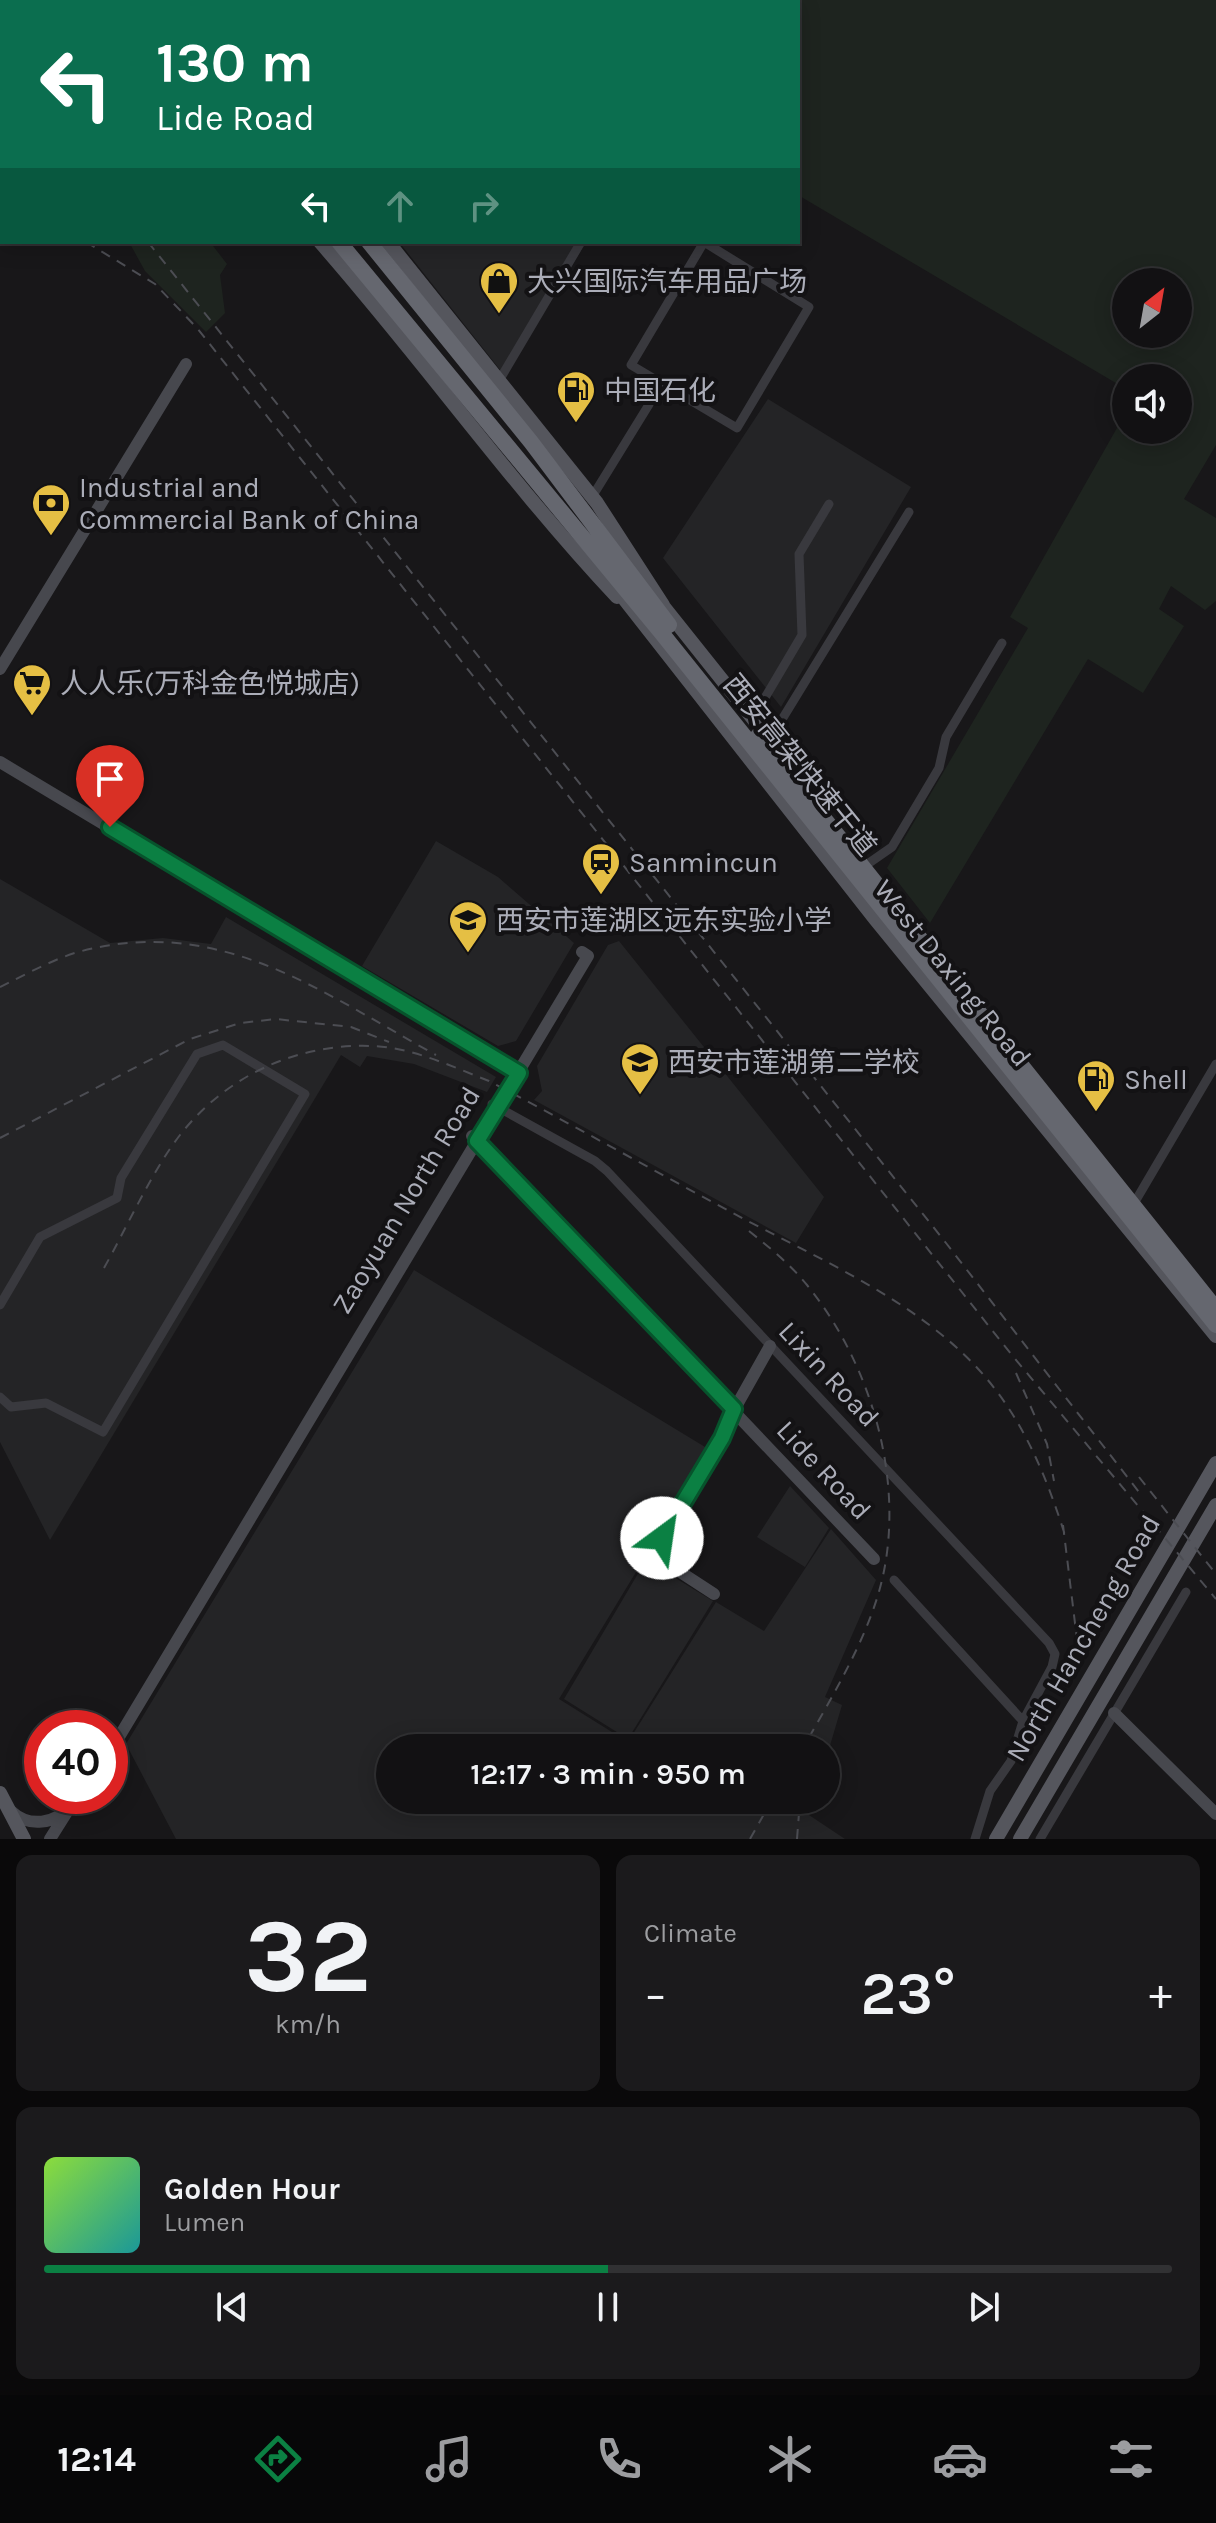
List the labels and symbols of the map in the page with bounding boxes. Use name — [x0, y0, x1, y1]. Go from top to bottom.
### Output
shop icon: 大兴国际汽车用品广场 — [478, 260, 520, 315]
place label: 大兴国际汽车用品广场 — [527, 265, 807, 298]
north arrow — [1112, 268, 1192, 348]
fuel station icon: 中国石化 — [555, 369, 597, 424]
place label: 中国石化 — [604, 374, 716, 407]
place label: Industrial and Commercial Bank of China — [79, 471, 419, 536]
bank icon: Industrial and Commercial Bank of China — [30, 482, 72, 537]
supermarket icon: 人人乐(万科金色悦城店) — [11, 662, 53, 717]
place label: 人人乐(万科金色悦城店) — [60, 667, 360, 700]
street label: 西安高架快速干道 — [717, 668, 883, 862]
pin — [76, 745, 144, 827]
station icon: Sanmincun — [580, 841, 622, 896]
place label: Sanmincun — [629, 846, 778, 879]
street label: West Daxing Road — [868, 873, 1038, 1073]
school or university icon: 西安市莲湖区远东实验小学 — [447, 899, 489, 954]
place label: 西安市莲湖区远东实验小学 — [496, 904, 832, 937]
school or university icon: 西安市莲湖第二学校 — [619, 1041, 661, 1096]
place label: 西安市莲湖第二学校 — [668, 1046, 920, 1079]
fuel station icon: Shell — [1075, 1058, 1117, 1113]
place label: Shell — [1124, 1063, 1188, 1096]
street label: Zaoyuan North Road — [325, 1080, 487, 1320]
street label: Lixin Road — [772, 1314, 886, 1434]
street label: Lide Road — [770, 1414, 878, 1526]
position arrow — [620, 1496, 704, 1580]
street label: North Hancheng Road — [999, 1509, 1167, 1767]
speed limit sign: 40 — [24, 1710, 128, 1814]

